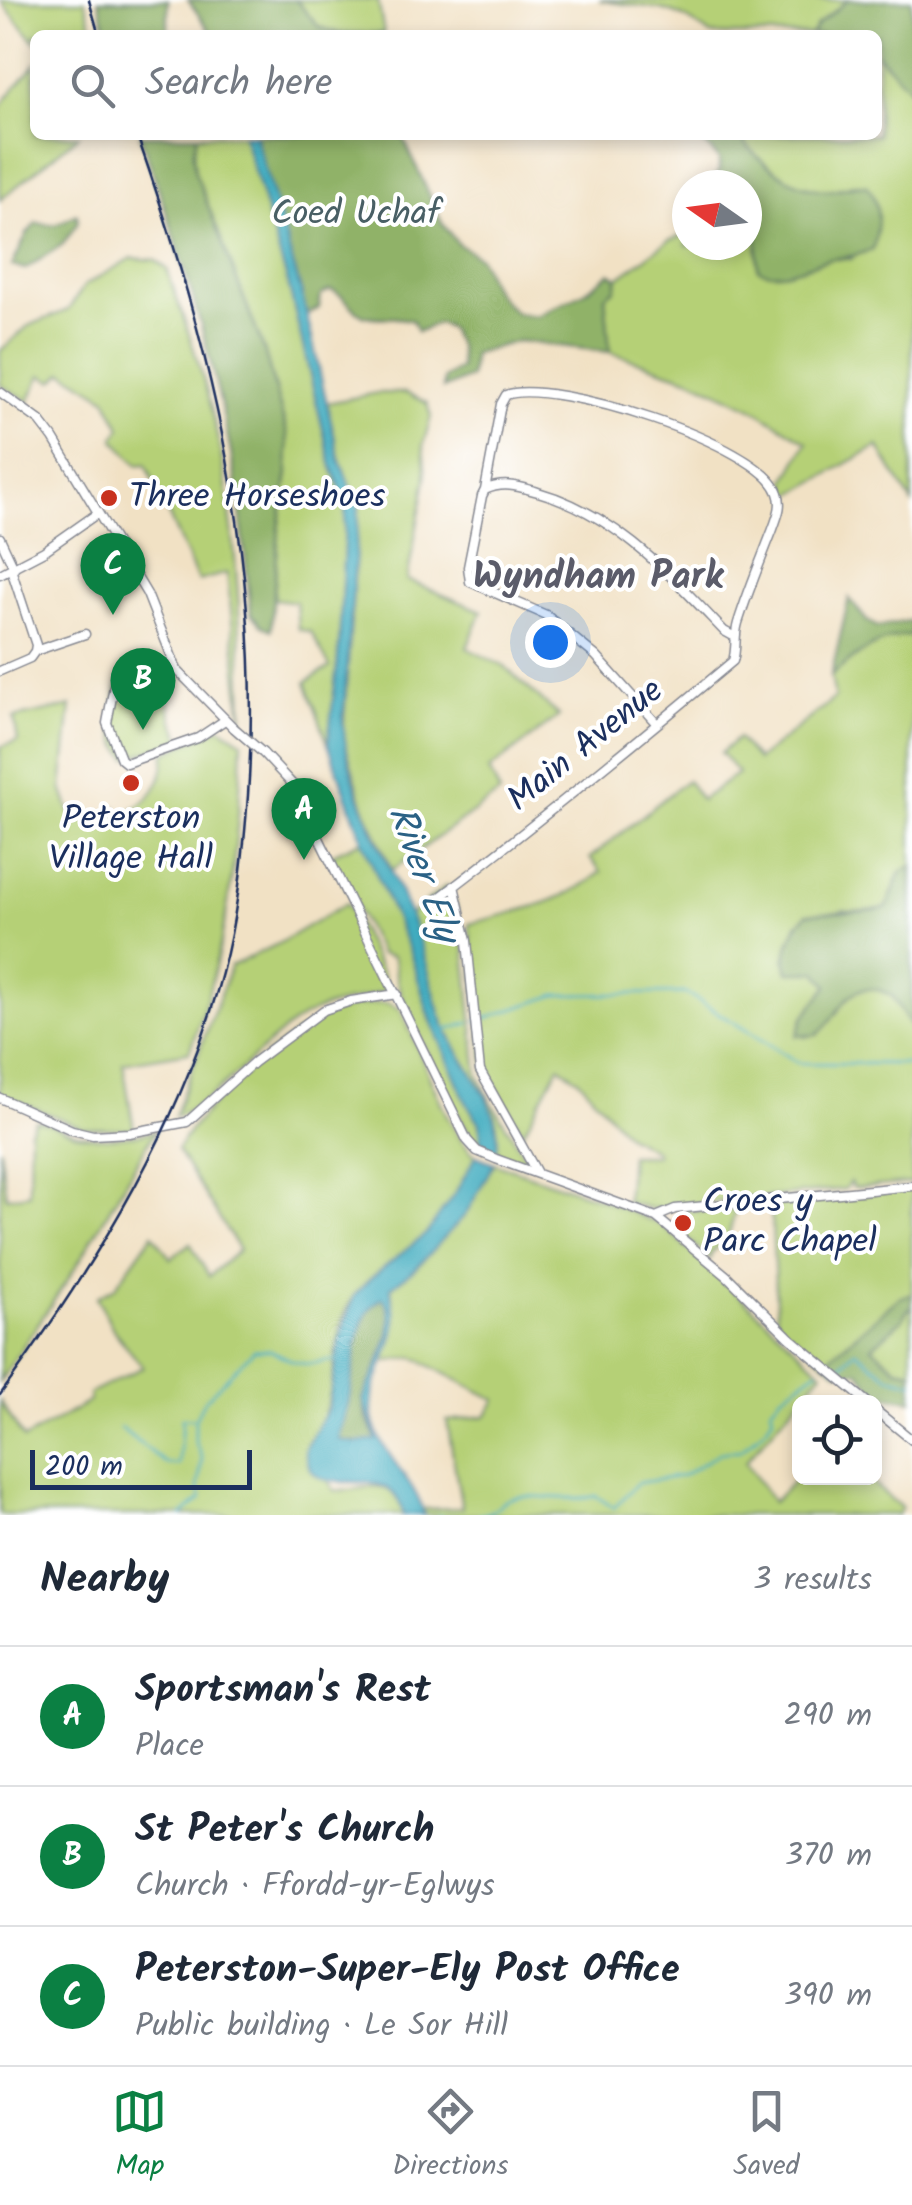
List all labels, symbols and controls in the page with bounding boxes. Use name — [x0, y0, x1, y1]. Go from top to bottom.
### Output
search box — [30, 30, 882, 140]
text: Search here — [145, 55, 332, 115]
icon: search — [65, 58, 120, 113]
north arrow — [672, 170, 762, 260]
park label: Coed Uchaf — [272, 187, 444, 243]
place label: Three Horseshoes — [129, 470, 385, 526]
marker: Three Horseshoes — [98, 487, 120, 509]
pin: C — [80, 532, 146, 615]
district label: Wyndham Park — [473, 548, 724, 608]
your location — [525, 617, 576, 668]
pin: B — [110, 648, 176, 730]
street label: Main Avenue — [495, 665, 677, 827]
marker: Peterston Village Hall — [120, 772, 142, 794]
pin: A — [272, 778, 336, 860]
place label: Peterston Village Hall — [49, 792, 213, 888]
water label: River Ely — [370, 797, 476, 956]
place label: Croes y Parc Chapel — [703, 1175, 877, 1271]
marker: Croes y Parc Chapel — [672, 1212, 694, 1234]
map controls — [792, 1395, 882, 1485]
button: locate — [792, 1395, 882, 1485]
scale bar — [30, 1445, 252, 1490]
text: 200 m — [45, 1445, 123, 1490]
text: Nearby — [40, 1547, 169, 1614]
text: 3 results — [753, 1555, 872, 1606]
text: Sportsman's Rest — [135, 1661, 431, 1721]
text: A — [62, 1691, 83, 1742]
text: 290 m — [783, 1691, 872, 1742]
text: Place — [135, 1721, 204, 1772]
text: St Peter's Church — [135, 1801, 434, 1861]
text: B — [63, 1831, 82, 1882]
text: 370 m — [785, 1831, 872, 1882]
text: Church · Ffordd-yr-Eglwys — [135, 1861, 495, 1912]
text: Peterston-Super-Ely Post Office — [135, 1941, 680, 2001]
text: C — [63, 1971, 82, 2022]
text: 390 m — [784, 1971, 872, 2022]
text: Public building · Le Sor Hill — [135, 2001, 508, 2052]
tab: Map — [112, 2084, 167, 2189]
tab: Directions — [392, 2084, 508, 2189]
tab: Saved — [733, 2084, 800, 2189]

